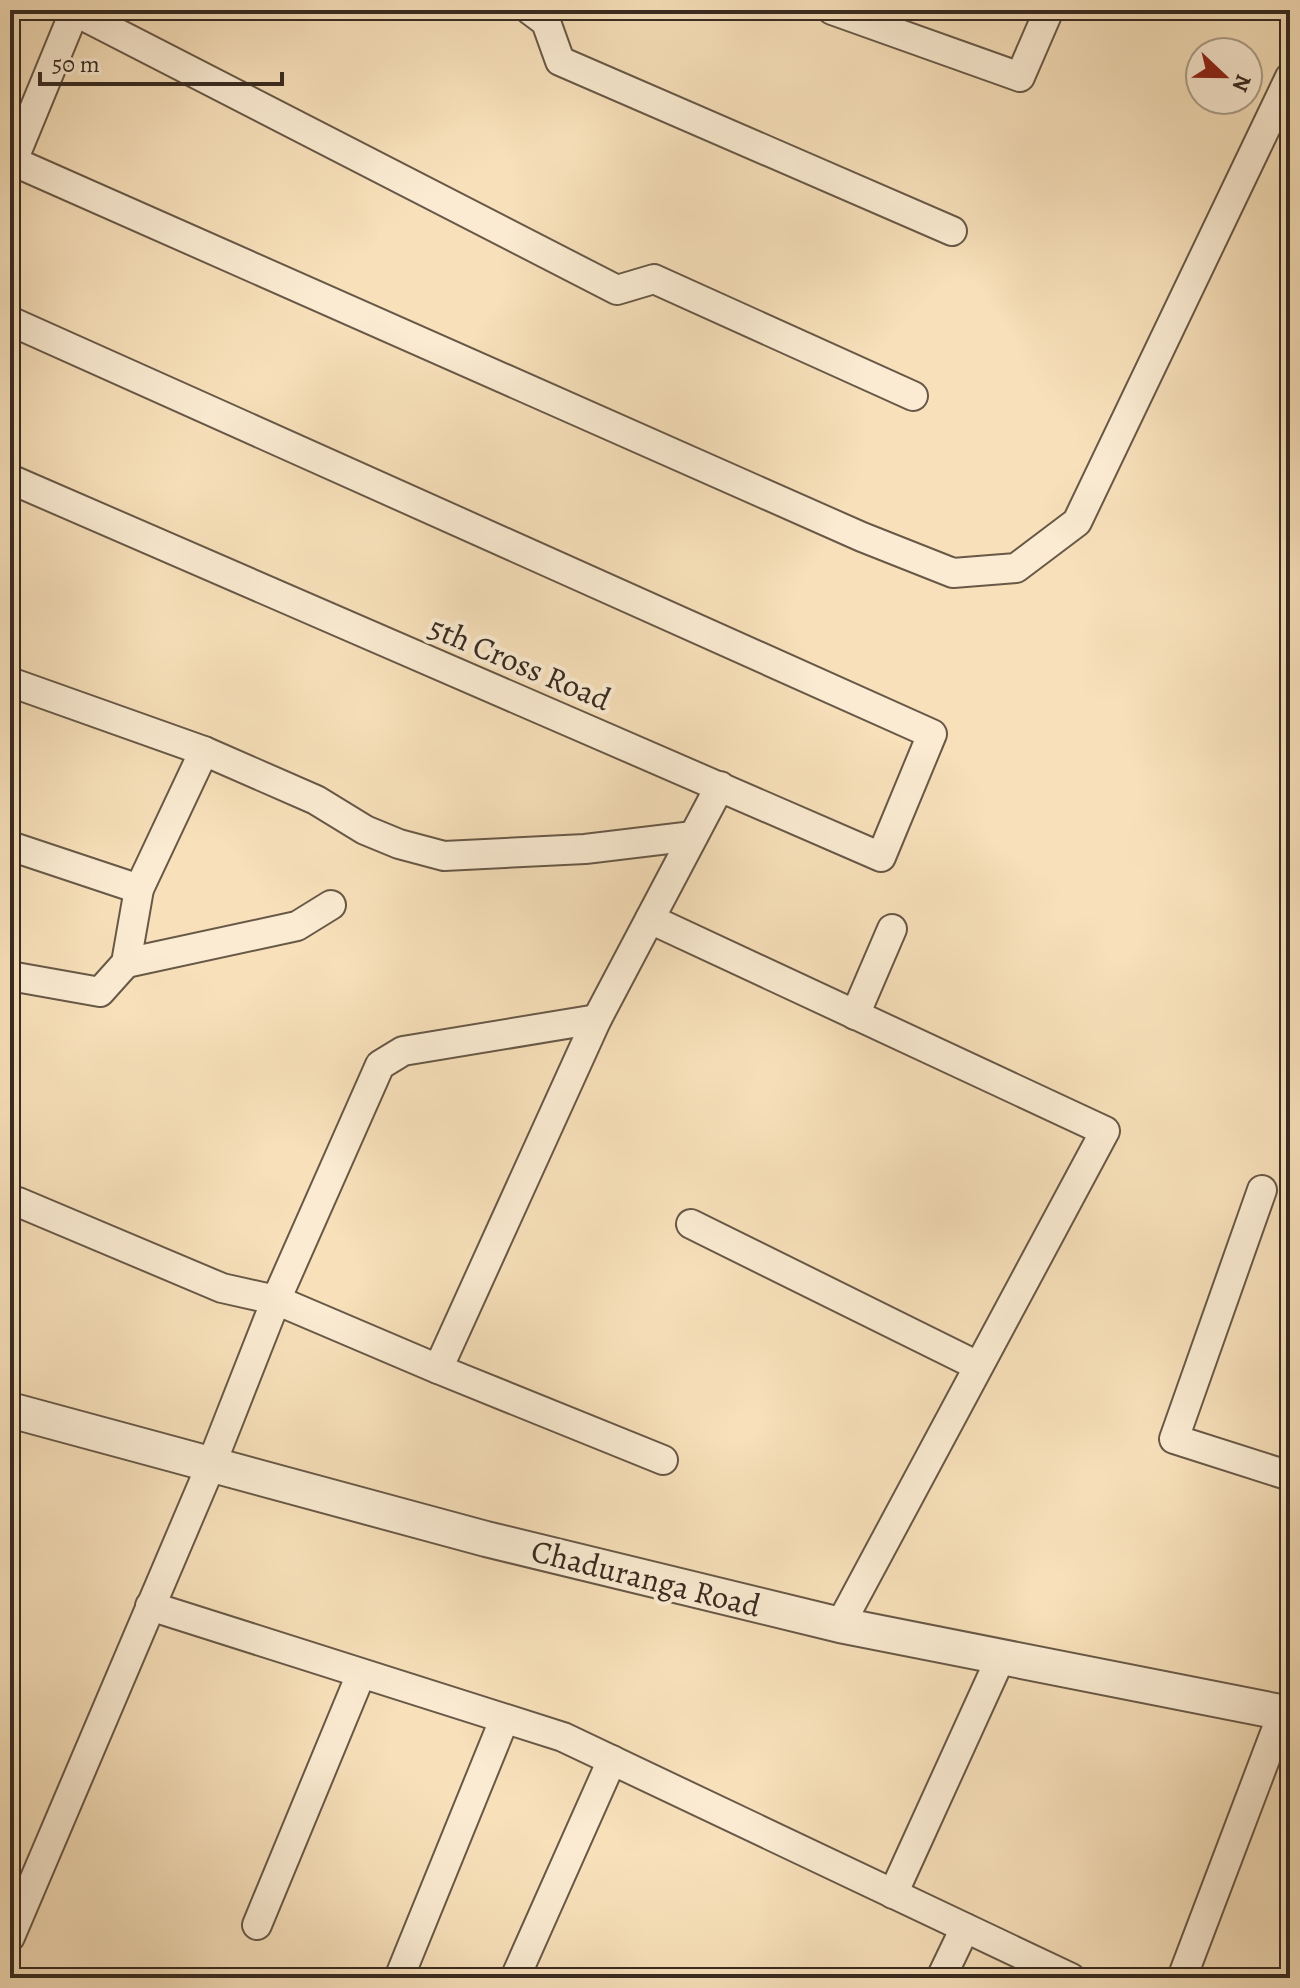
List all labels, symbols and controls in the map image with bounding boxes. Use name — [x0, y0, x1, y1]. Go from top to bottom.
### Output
scale bar — [40, 36, 282, 86]
north arrow — [1184, 36, 1264, 116]
text: 50 m — [52, 48, 100, 80]
text: N — [1225, 70, 1259, 96]
street label: 5th Cross Road — [422, 605, 618, 721]
street label: Chaduranga Road — [527, 1528, 766, 1628]

